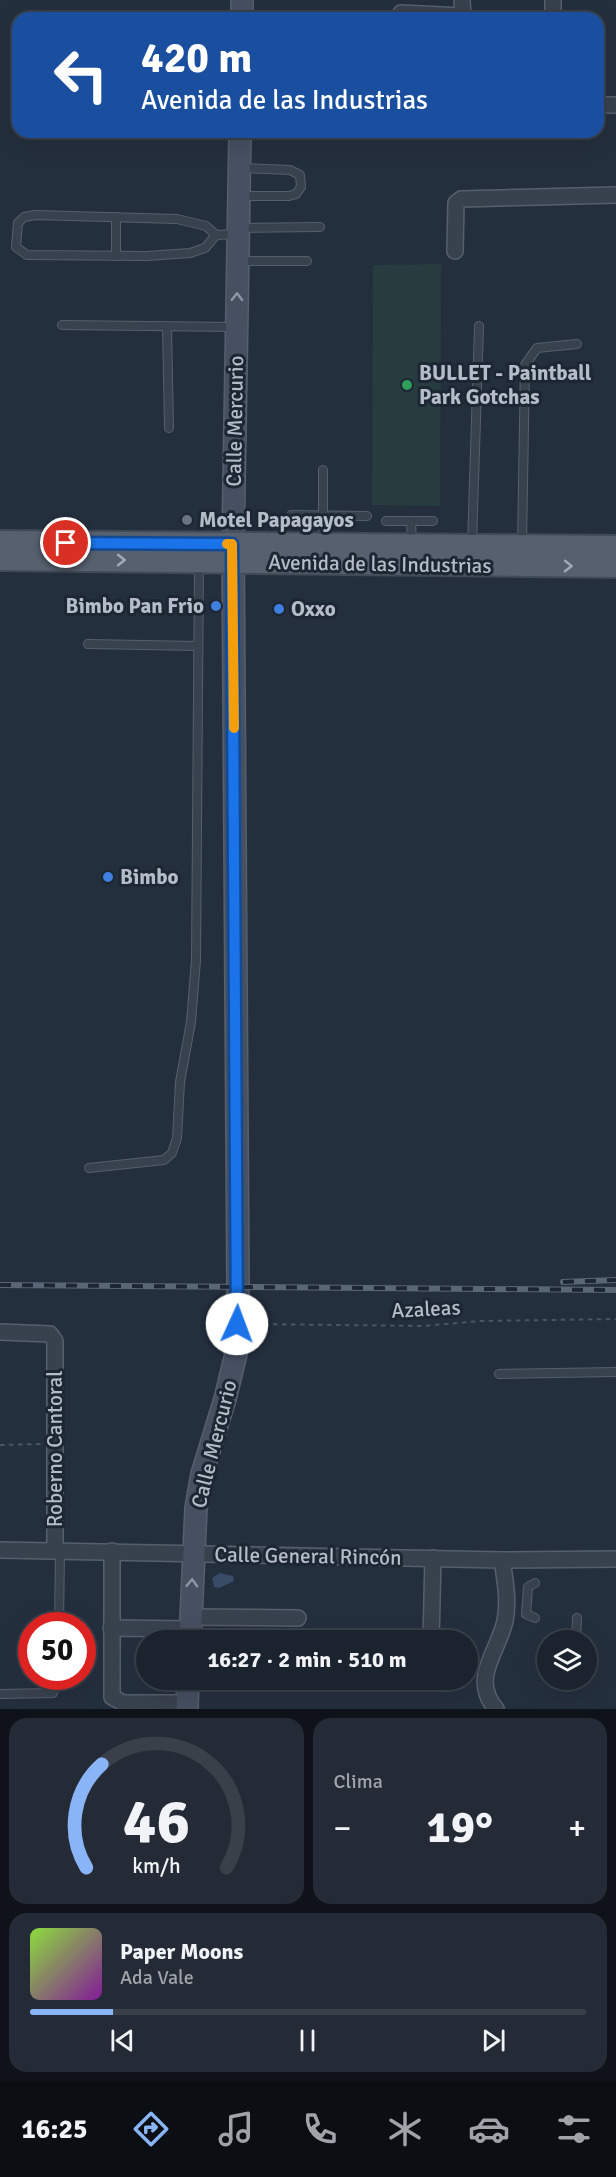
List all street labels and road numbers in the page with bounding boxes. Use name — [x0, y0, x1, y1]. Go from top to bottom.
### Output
street label: Calle Mercurio — [221, 355, 249, 487]
street label: Avenida de las Industrias — [268, 549, 492, 579]
street label: Azaleas — [391, 1294, 461, 1324]
street label: Roberno Cantoral — [42, 1371, 68, 1527]
street label: Calle Mercurio — [186, 1377, 242, 1511]
street label: Calle General Rincón — [214, 1541, 402, 1571]

